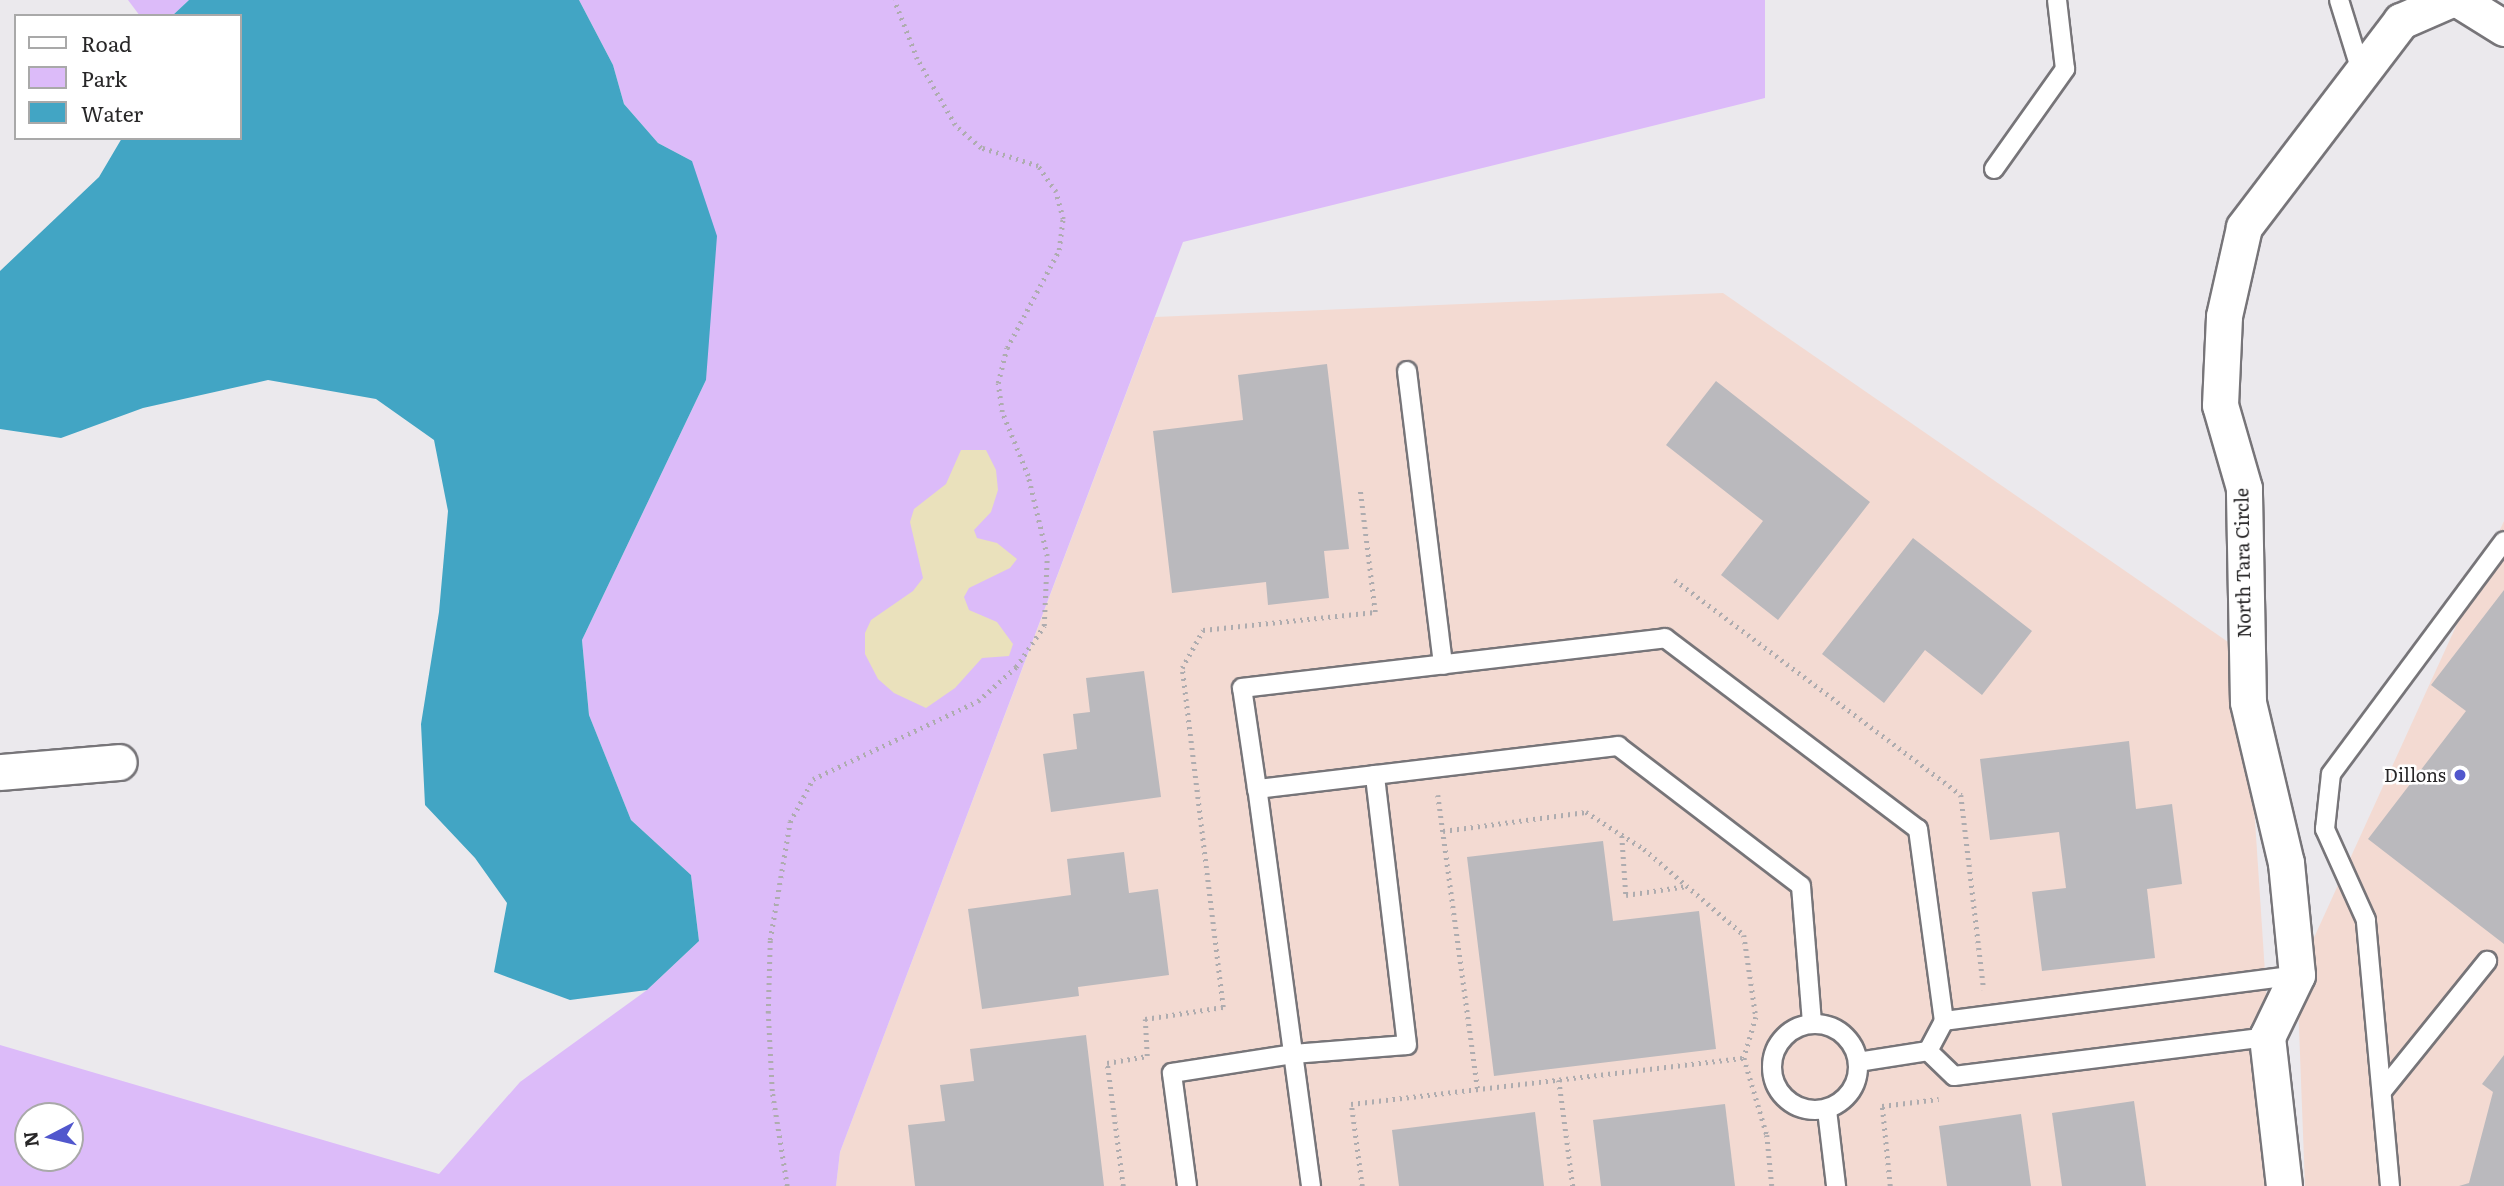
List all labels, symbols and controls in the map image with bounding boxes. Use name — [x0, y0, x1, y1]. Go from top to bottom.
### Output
legend — [14, 14, 242, 140]
text: Road — [81, 27, 132, 58]
text: Park — [81, 62, 127, 93]
text: Water — [81, 97, 143, 128]
street label: North Tara Circle — [2231, 488, 2255, 638]
place label: Dillons — [2384, 764, 2446, 786]
marker: Dillons — [2452, 767, 2468, 783]
north arrow — [14, 1102, 84, 1172]
text: N — [15, 1130, 45, 1149]

